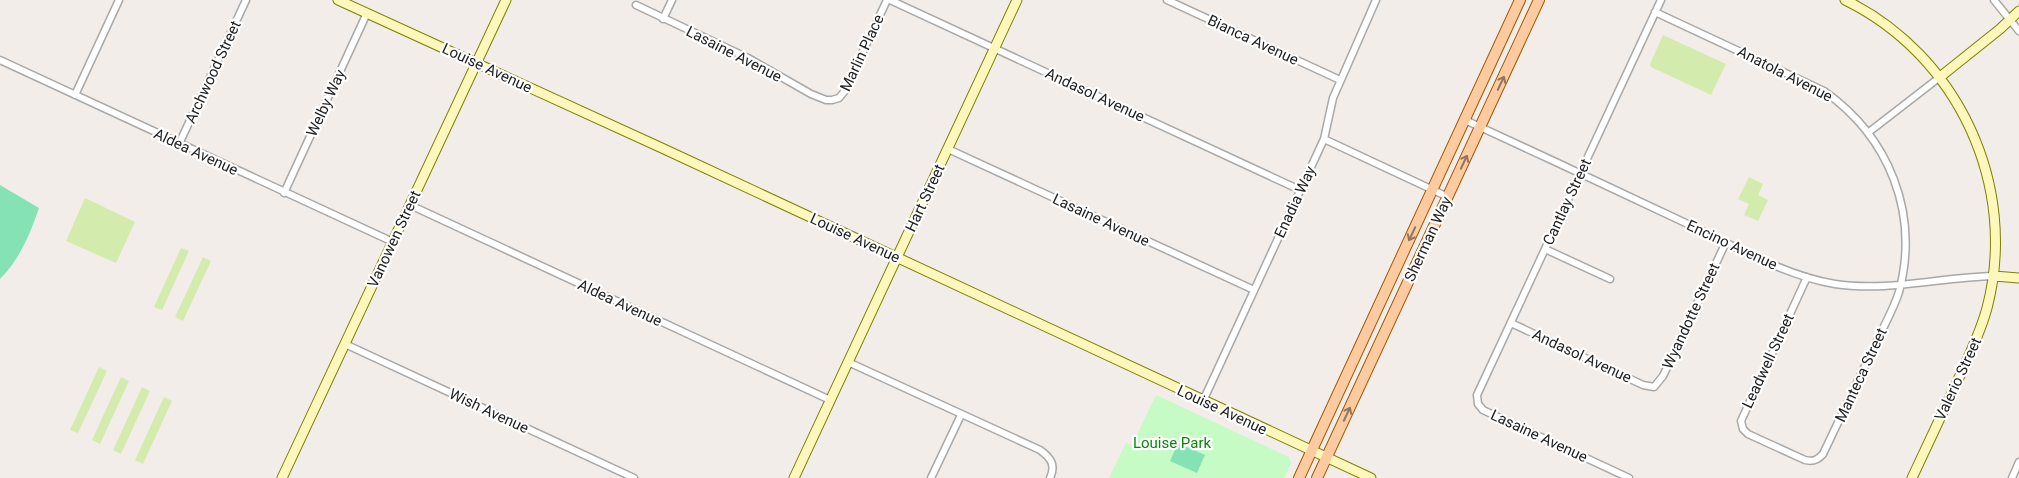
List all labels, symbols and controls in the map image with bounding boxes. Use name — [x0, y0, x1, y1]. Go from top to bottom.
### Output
street label: Bianca Avenue — [1205, 11, 1301, 69]
street label: Marlin Place — [836, 12, 888, 94]
street label: Archwood Street — [181, 18, 245, 126]
street label: Lasaine Avenue — [683, 22, 785, 86]
street label: Louise Avenue — [439, 39, 535, 97]
street label: Anatola Avenue — [1735, 42, 1836, 106]
street label: Andasol Avenue — [1043, 64, 1148, 126]
street label: Welby Way — [303, 67, 349, 139]
one-way arrow — [1496, 76, 1506, 91]
street label: Aldea Avenue — [151, 125, 241, 179]
one-way arrow — [1460, 155, 1469, 170]
street label: Cantlay Street — [1539, 156, 1595, 248]
street label: Hart Street — [902, 161, 949, 235]
street label: Enadia Way — [1271, 163, 1319, 241]
street label: Vanowen Street — [364, 188, 424, 290]
street label: Lasaine Avenue — [1050, 190, 1152, 250]
street label: Sherman Way — [1400, 194, 1456, 284]
street label: Louise Avenue — [807, 209, 903, 267]
street label: Encino Avenue — [1684, 216, 1780, 274]
one-way arrow — [1407, 226, 1416, 241]
street label: Wyandotte Street — [1659, 260, 1723, 372]
street label: Aldea Avenue — [575, 276, 665, 330]
street label: Leadwell Street — [1738, 311, 1798, 411]
street label: Andasol Avenue — [1530, 325, 1635, 387]
street label: Manteca Street — [1831, 325, 1891, 425]
street label: Valerio Street — [1931, 335, 1985, 423]
street label: Louise Avenue — [1174, 381, 1270, 439]
street label: Wish Avenue — [446, 385, 532, 437]
one-way arrow — [1343, 406, 1353, 421]
street label: Lasaine Avenue — [1488, 406, 1590, 466]
park label: Louise Park — [1133, 434, 1211, 452]

